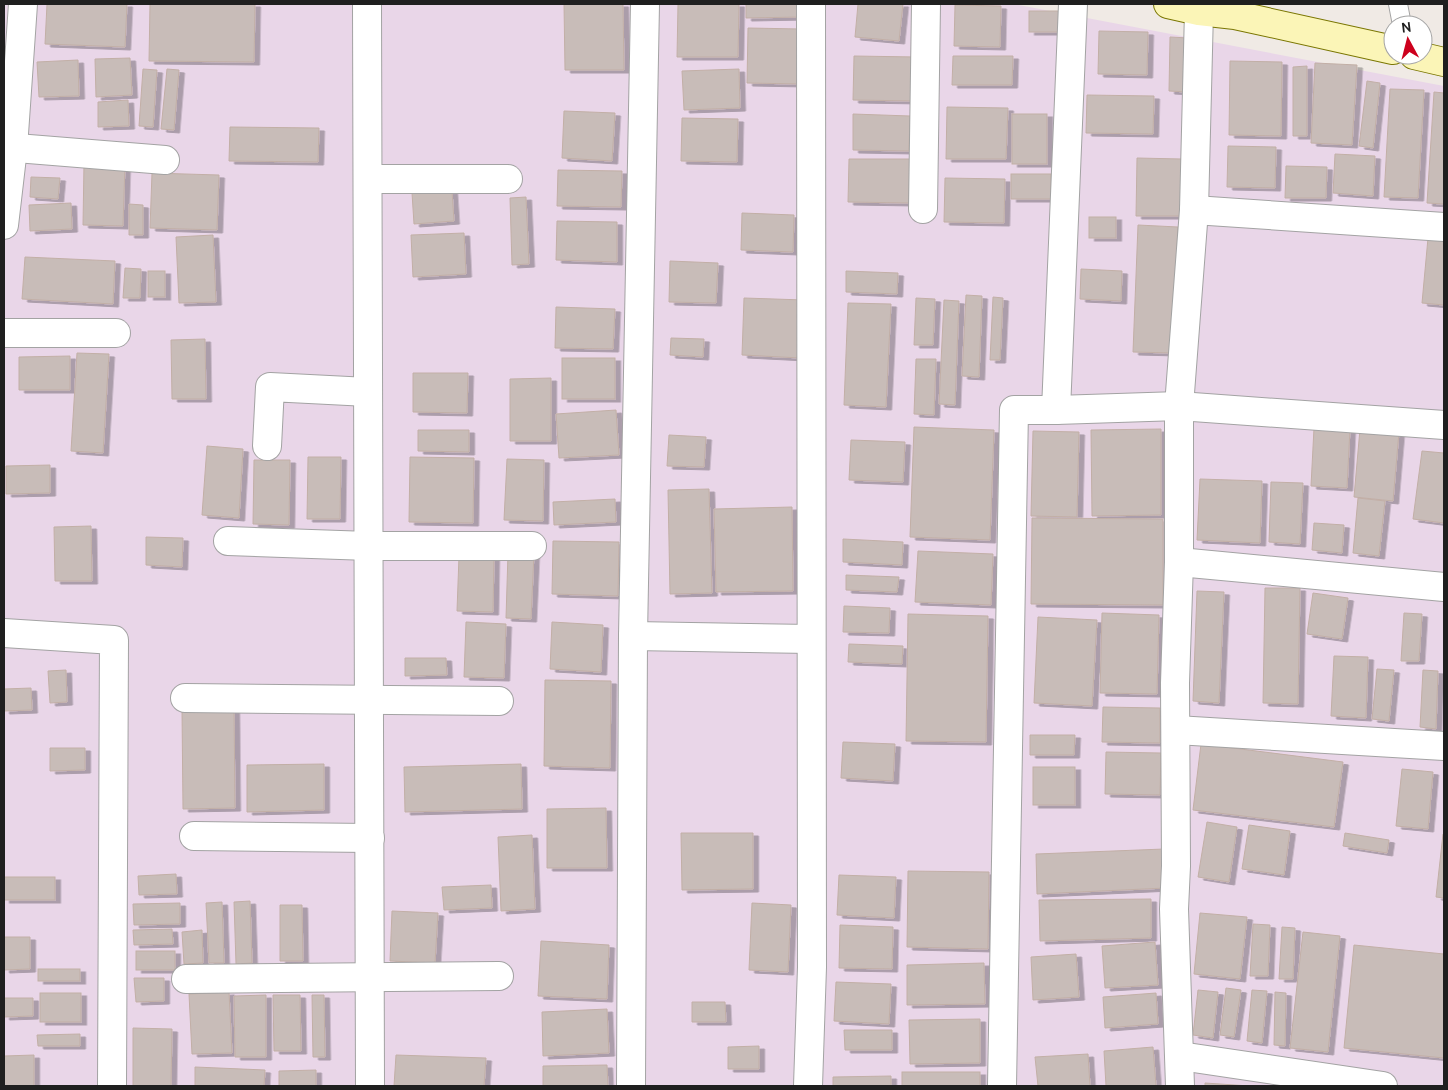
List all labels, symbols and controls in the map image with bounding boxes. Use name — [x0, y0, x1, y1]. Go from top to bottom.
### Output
north arrow — [1383, 15, 1433, 65]
text: N — [1400, 18, 1412, 37]

